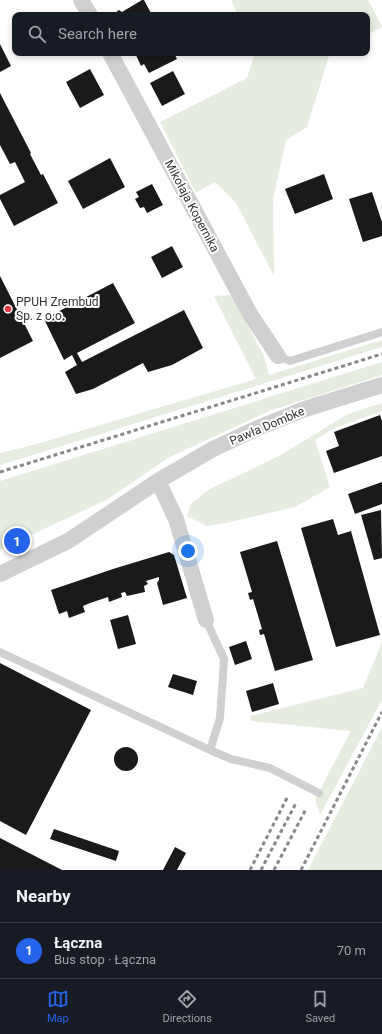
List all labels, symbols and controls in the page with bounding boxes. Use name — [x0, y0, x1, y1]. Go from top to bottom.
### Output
search box — [12, 12, 370, 56]
icon: search — [26, 23, 48, 45]
text: Search here — [58, 25, 137, 43]
street label: Mikołaja Kopernika — [162, 158, 222, 254]
place label: PPUH Zrembud Sp. z o.o. — [16, 295, 99, 323]
marker: PPUH Zrembud Sp. z o.o. — [3, 304, 13, 314]
street label: Pawła Dombke — [227, 404, 307, 448]
pin: 1 — [4, 526, 30, 556]
your location — [178, 541, 198, 561]
text: Nearby — [16, 886, 71, 906]
text: Łączna — [54, 934, 102, 952]
text: 1 — [25, 943, 33, 958]
text: 70 m — [337, 943, 366, 958]
text: Bus stop · Łączna — [54, 952, 156, 967]
tab: Map — [47, 988, 69, 1025]
tab: Directions — [162, 988, 212, 1025]
tab: Saved — [305, 988, 335, 1025]

